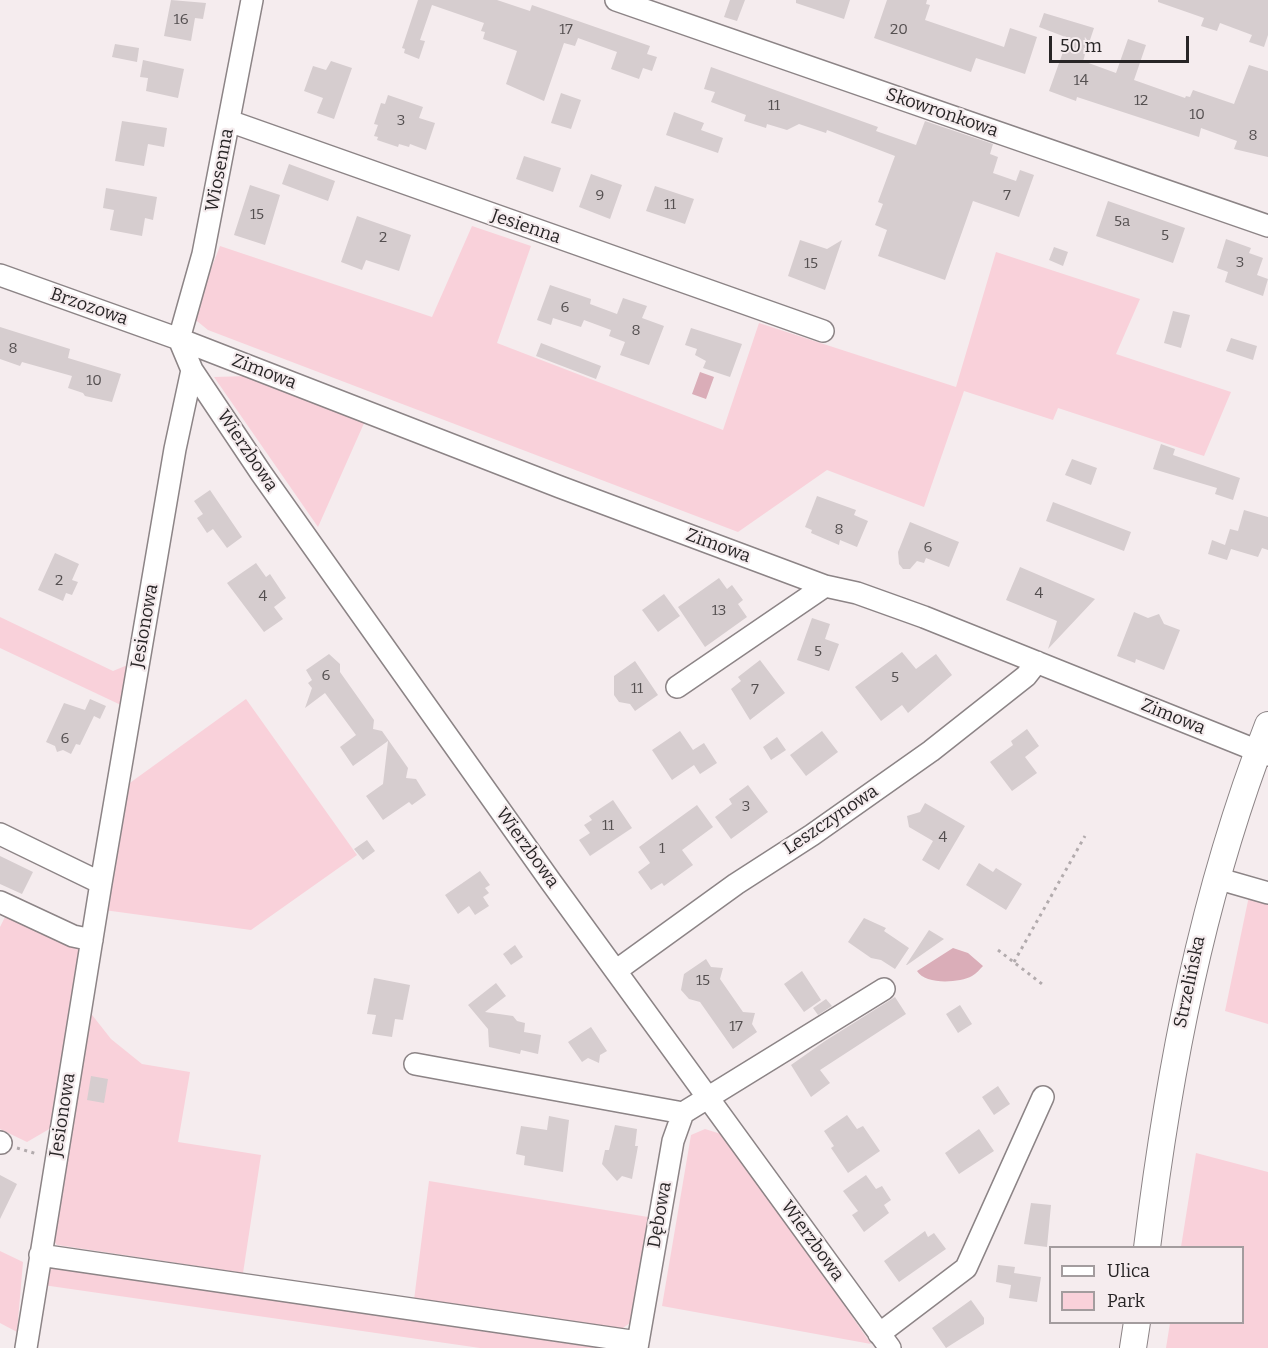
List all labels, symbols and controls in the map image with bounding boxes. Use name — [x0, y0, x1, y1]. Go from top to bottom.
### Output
house number: 16 — [174, 11, 188, 29]
house number: 17 — [559, 21, 573, 39]
house number: 20 — [890, 21, 908, 39]
scale bar — [1052, 24, 1192, 62]
text: 50 m — [1060, 35, 1102, 57]
house number: 14 — [1074, 72, 1088, 90]
street label: Skowronkowa — [883, 84, 1001, 142]
house number: 12 — [1134, 92, 1148, 110]
house number: 11 — [768, 97, 780, 115]
house number: 10 — [1189, 106, 1205, 124]
house number: 3 — [397, 112, 405, 130]
street label: Wiosenna — [201, 127, 239, 213]
house number: 8 — [1248, 127, 1258, 145]
house number: 9 — [596, 187, 604, 205]
house number: 7 — [1003, 187, 1011, 205]
house number: 11 — [664, 196, 676, 214]
street label: Jesienna — [488, 205, 564, 249]
house number: 15 — [250, 206, 264, 224]
house number: 5a — [1114, 213, 1130, 231]
house number: 5 — [1161, 227, 1169, 245]
house number: 2 — [379, 229, 387, 247]
house number: 3 — [1236, 254, 1244, 272]
house number: 15 — [804, 255, 818, 273]
street label: Brzozowa — [47, 284, 131, 330]
house number: 6 — [561, 299, 569, 317]
house number: 8 — [631, 322, 641, 340]
house number: 8 — [8, 340, 18, 358]
street label: Zimowa — [229, 350, 299, 394]
house number: 10 — [86, 372, 102, 390]
street label: Wierzbowa — [212, 406, 282, 496]
house number: 8 — [834, 521, 844, 539]
street label: Zimowa — [683, 524, 753, 568]
house number: 6 — [924, 539, 932, 557]
house number: 2 — [55, 572, 63, 590]
street label: Jesionowa — [127, 582, 163, 670]
house number: 4 — [1035, 585, 1043, 603]
house number: 4 — [259, 588, 267, 606]
house number: 13 — [712, 602, 726, 620]
house number: 5 — [814, 643, 822, 661]
house number: 6 — [322, 667, 330, 685]
house number: 5 — [891, 669, 899, 687]
house number: 11 — [631, 680, 643, 698]
house number: 7 — [751, 681, 759, 699]
street label: Zimowa — [1138, 694, 1208, 740]
house number: 6 — [61, 730, 69, 748]
street label: Leszczynowa — [780, 781, 882, 859]
house number: 3 — [742, 798, 750, 816]
street label: Wierzbowa — [491, 804, 563, 892]
house number: 11 — [602, 817, 614, 835]
house number: 4 — [939, 829, 947, 847]
house number: 1 — [659, 840, 665, 858]
street label: Strzelińska — [1170, 934, 1210, 1030]
house number: 15 — [696, 972, 710, 990]
house number: 17 — [729, 1018, 743, 1036]
street label: Jesionowa — [46, 1071, 80, 1159]
street label: Dębowa — [644, 1180, 676, 1250]
street label: Wierzbowa — [776, 1197, 848, 1285]
legend — [1049, 1246, 1244, 1324]
text: Ulica — [1107, 1260, 1150, 1282]
text: Park — [1107, 1290, 1145, 1312]

